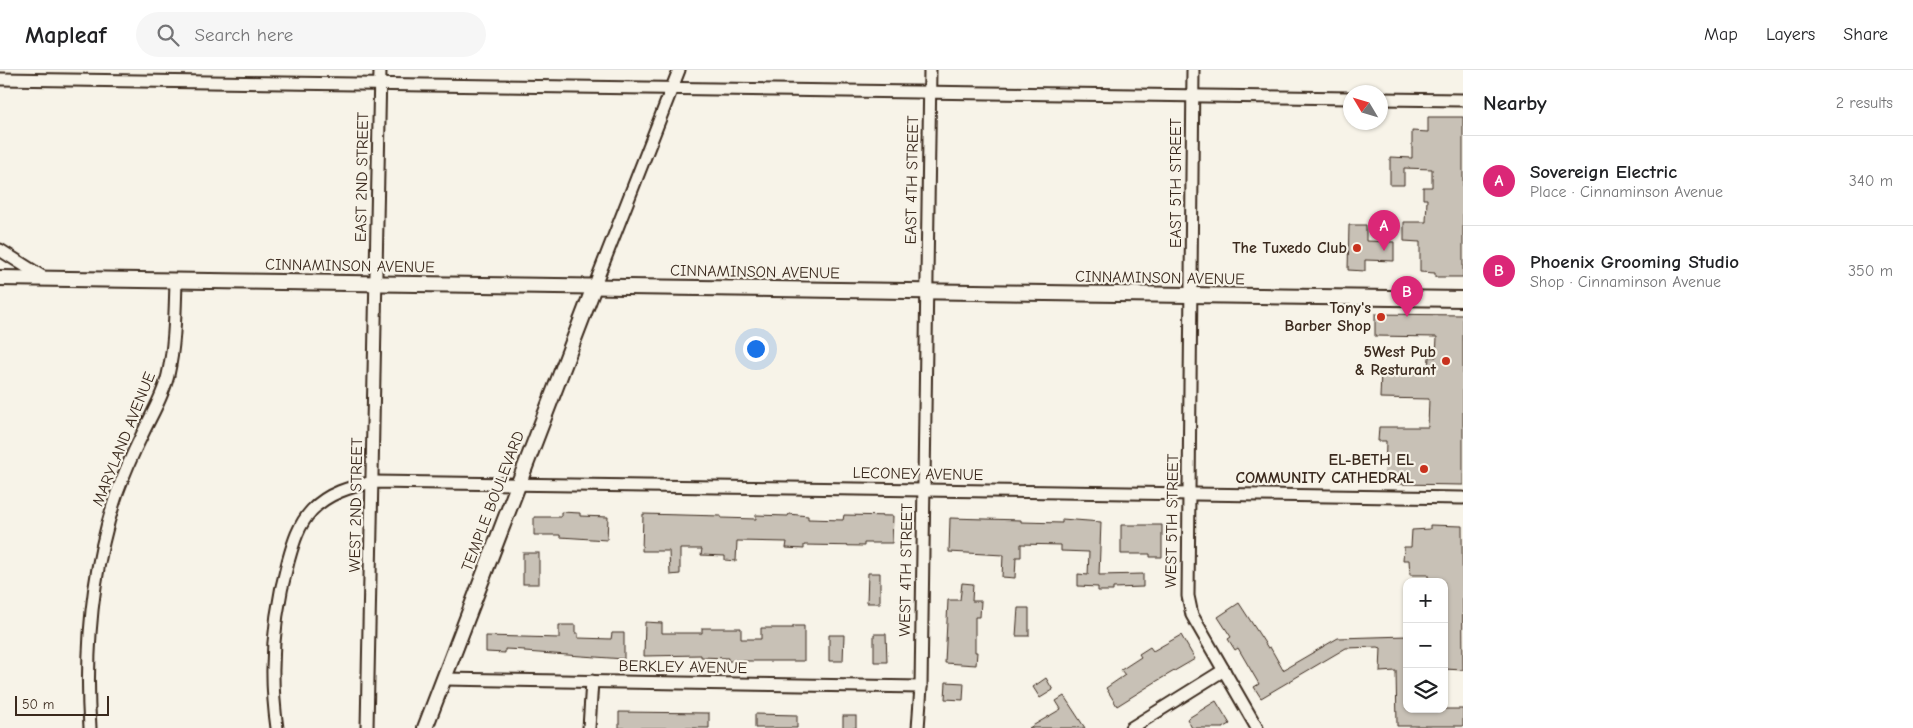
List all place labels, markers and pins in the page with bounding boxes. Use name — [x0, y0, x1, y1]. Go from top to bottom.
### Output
pin: A — [1368, 210, 1400, 251]
place label: The Tuxedo Club — [1232, 239, 1347, 257]
marker: The Tuxedo Club — [1351, 242, 1363, 254]
pin: B — [1391, 276, 1423, 317]
place label: Tony's Barber Shop — [1284, 299, 1371, 335]
marker: Tony's Barber Shop — [1375, 311, 1387, 323]
place label: 5West Pub & Resturant — [1355, 343, 1437, 379]
marker: 5West Pub & Resturant — [1440, 355, 1452, 367]
place label: EL-BETH EL COMMUNITY CATHEDRAL — [1235, 451, 1414, 487]
marker: EL-BETH EL COMMUNITY CATHEDRAL — [1418, 463, 1430, 475]

